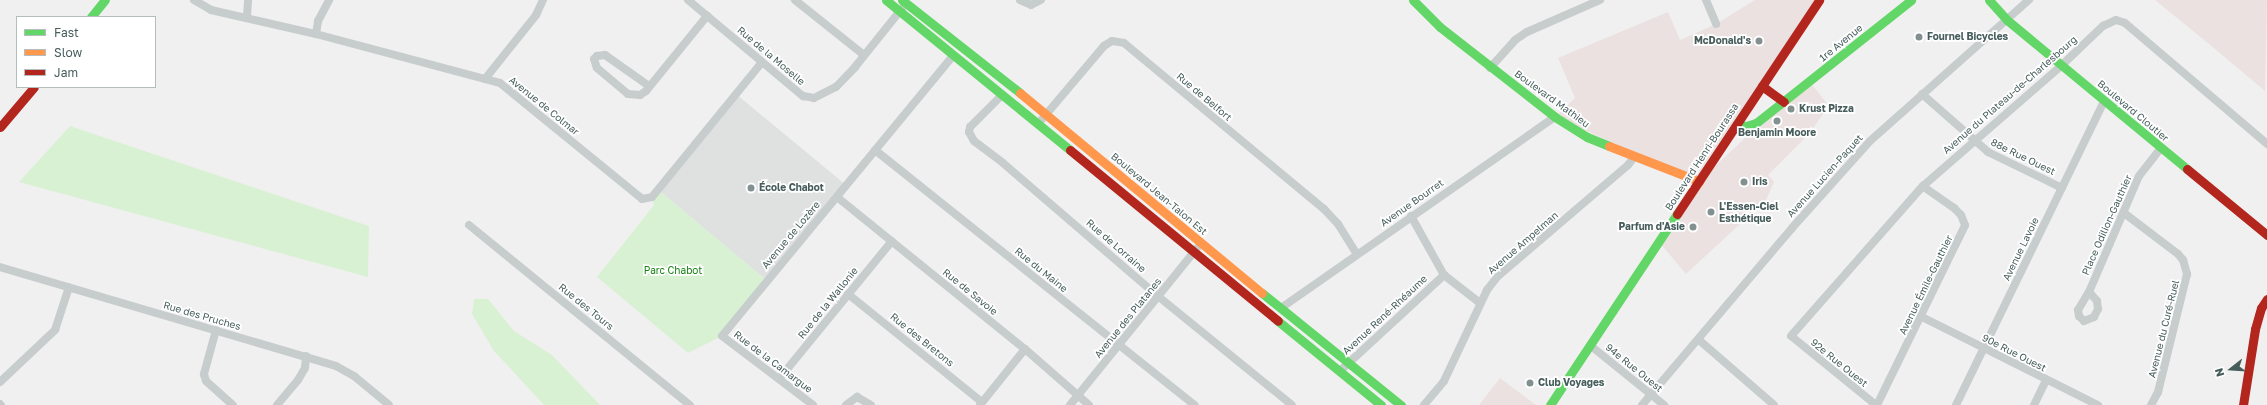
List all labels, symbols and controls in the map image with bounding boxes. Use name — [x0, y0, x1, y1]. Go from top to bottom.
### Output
legend — [16, 16, 156, 88]
street label: 1re Avenue — [1817, 22, 1865, 64]
street label: Rue de la Moselle — [735, 24, 807, 88]
text: Fast — [54, 25, 79, 40]
place label: Fournel Bicycles — [1927, 31, 2008, 43]
marker: Fournel Bicycles — [1914, 32, 1924, 42]
street label: Avenue du Plateau-de-Charlesbourg — [1941, 33, 2079, 157]
place label: McDonald's — [1694, 35, 1751, 47]
marker: McDonald's — [1754, 36, 1764, 46]
text: Slow — [54, 45, 82, 60]
text: Jam — [54, 65, 78, 80]
street label: Boulevard Mathieu — [1512, 68, 1592, 130]
street label: Rue de Belfort — [1174, 70, 1234, 124]
street label: Avenue de Colmar — [507, 74, 581, 138]
street label: Boulevard Cloutier — [2095, 78, 2171, 144]
street label: Boulevard Henri-Bourassa — [1663, 101, 1741, 213]
place label: Krust Pizza — [1799, 103, 1854, 115]
marker: Krust Pizza — [1786, 104, 1796, 114]
marker: Benjamin Moore — [1772, 116, 1782, 126]
place label: Benjamin Moore — [1738, 127, 1816, 139]
street label: Avenue Lucien-Paquet — [1785, 132, 1865, 220]
street label: 88e Rue Ouest — [1989, 136, 2057, 178]
street label: Boulevard Jean-Talon Est — [1109, 150, 1209, 238]
street label: Place Odilion-Gauthier — [2079, 173, 2135, 277]
place label: Iris — [1752, 176, 1768, 188]
street label: Avenue Bourret — [1378, 177, 1446, 229]
marker: Iris — [1739, 177, 1749, 187]
place label: École Chabot — [759, 182, 824, 194]
marker: École Chabot — [746, 183, 756, 193]
street label: Avenue de Lozère — [759, 199, 823, 271]
place label: L'Essen-Ciel Esthétique — [1719, 200, 1779, 224]
marker: L'Essen-Ciel Esthétique — [1706, 207, 1716, 217]
street label: Avenue Ampelman — [1485, 209, 1561, 277]
street label: Avenue Lavoie — [2000, 215, 2042, 283]
street label: Rue de Lorraine — [1084, 217, 1148, 275]
place label: Parfum d'Asie — [1619, 221, 1685, 233]
marker: Parfum d'Asie — [1688, 222, 1698, 232]
street label: Avenue Émile-Gauthier — [1897, 233, 1955, 337]
street label: Rue du Maine — [1012, 245, 1070, 295]
park label: Parc Chabot — [644, 265, 702, 277]
street label: Rue de la Wallonie — [795, 265, 861, 341]
street label: Rue de Savoie — [940, 266, 1000, 318]
street label: Avenue René-Rhéaume — [1340, 273, 1430, 357]
street label: Avenue des Platanes — [1092, 275, 1164, 361]
street label: Avenue du Curé-Ruel — [2146, 279, 2182, 379]
street label: Rue des Tours — [556, 281, 616, 333]
street label: Rue des Pruches — [162, 299, 242, 333]
street label: Rue des Bretons — [888, 311, 956, 369]
street label: Rue de la Camargue — [731, 328, 815, 396]
street label: 90e Rue Ouest — [1980, 332, 2048, 374]
street label: 92e Rue Ouest — [1808, 336, 1870, 390]
street label: 94e Rue Ouest — [1603, 341, 1665, 395]
north arrow — [2211, 349, 2251, 389]
text: N — [2212, 367, 2226, 379]
place label: Club Voyages — [1538, 377, 1604, 389]
marker: Club Voyages — [1525, 378, 1535, 388]

